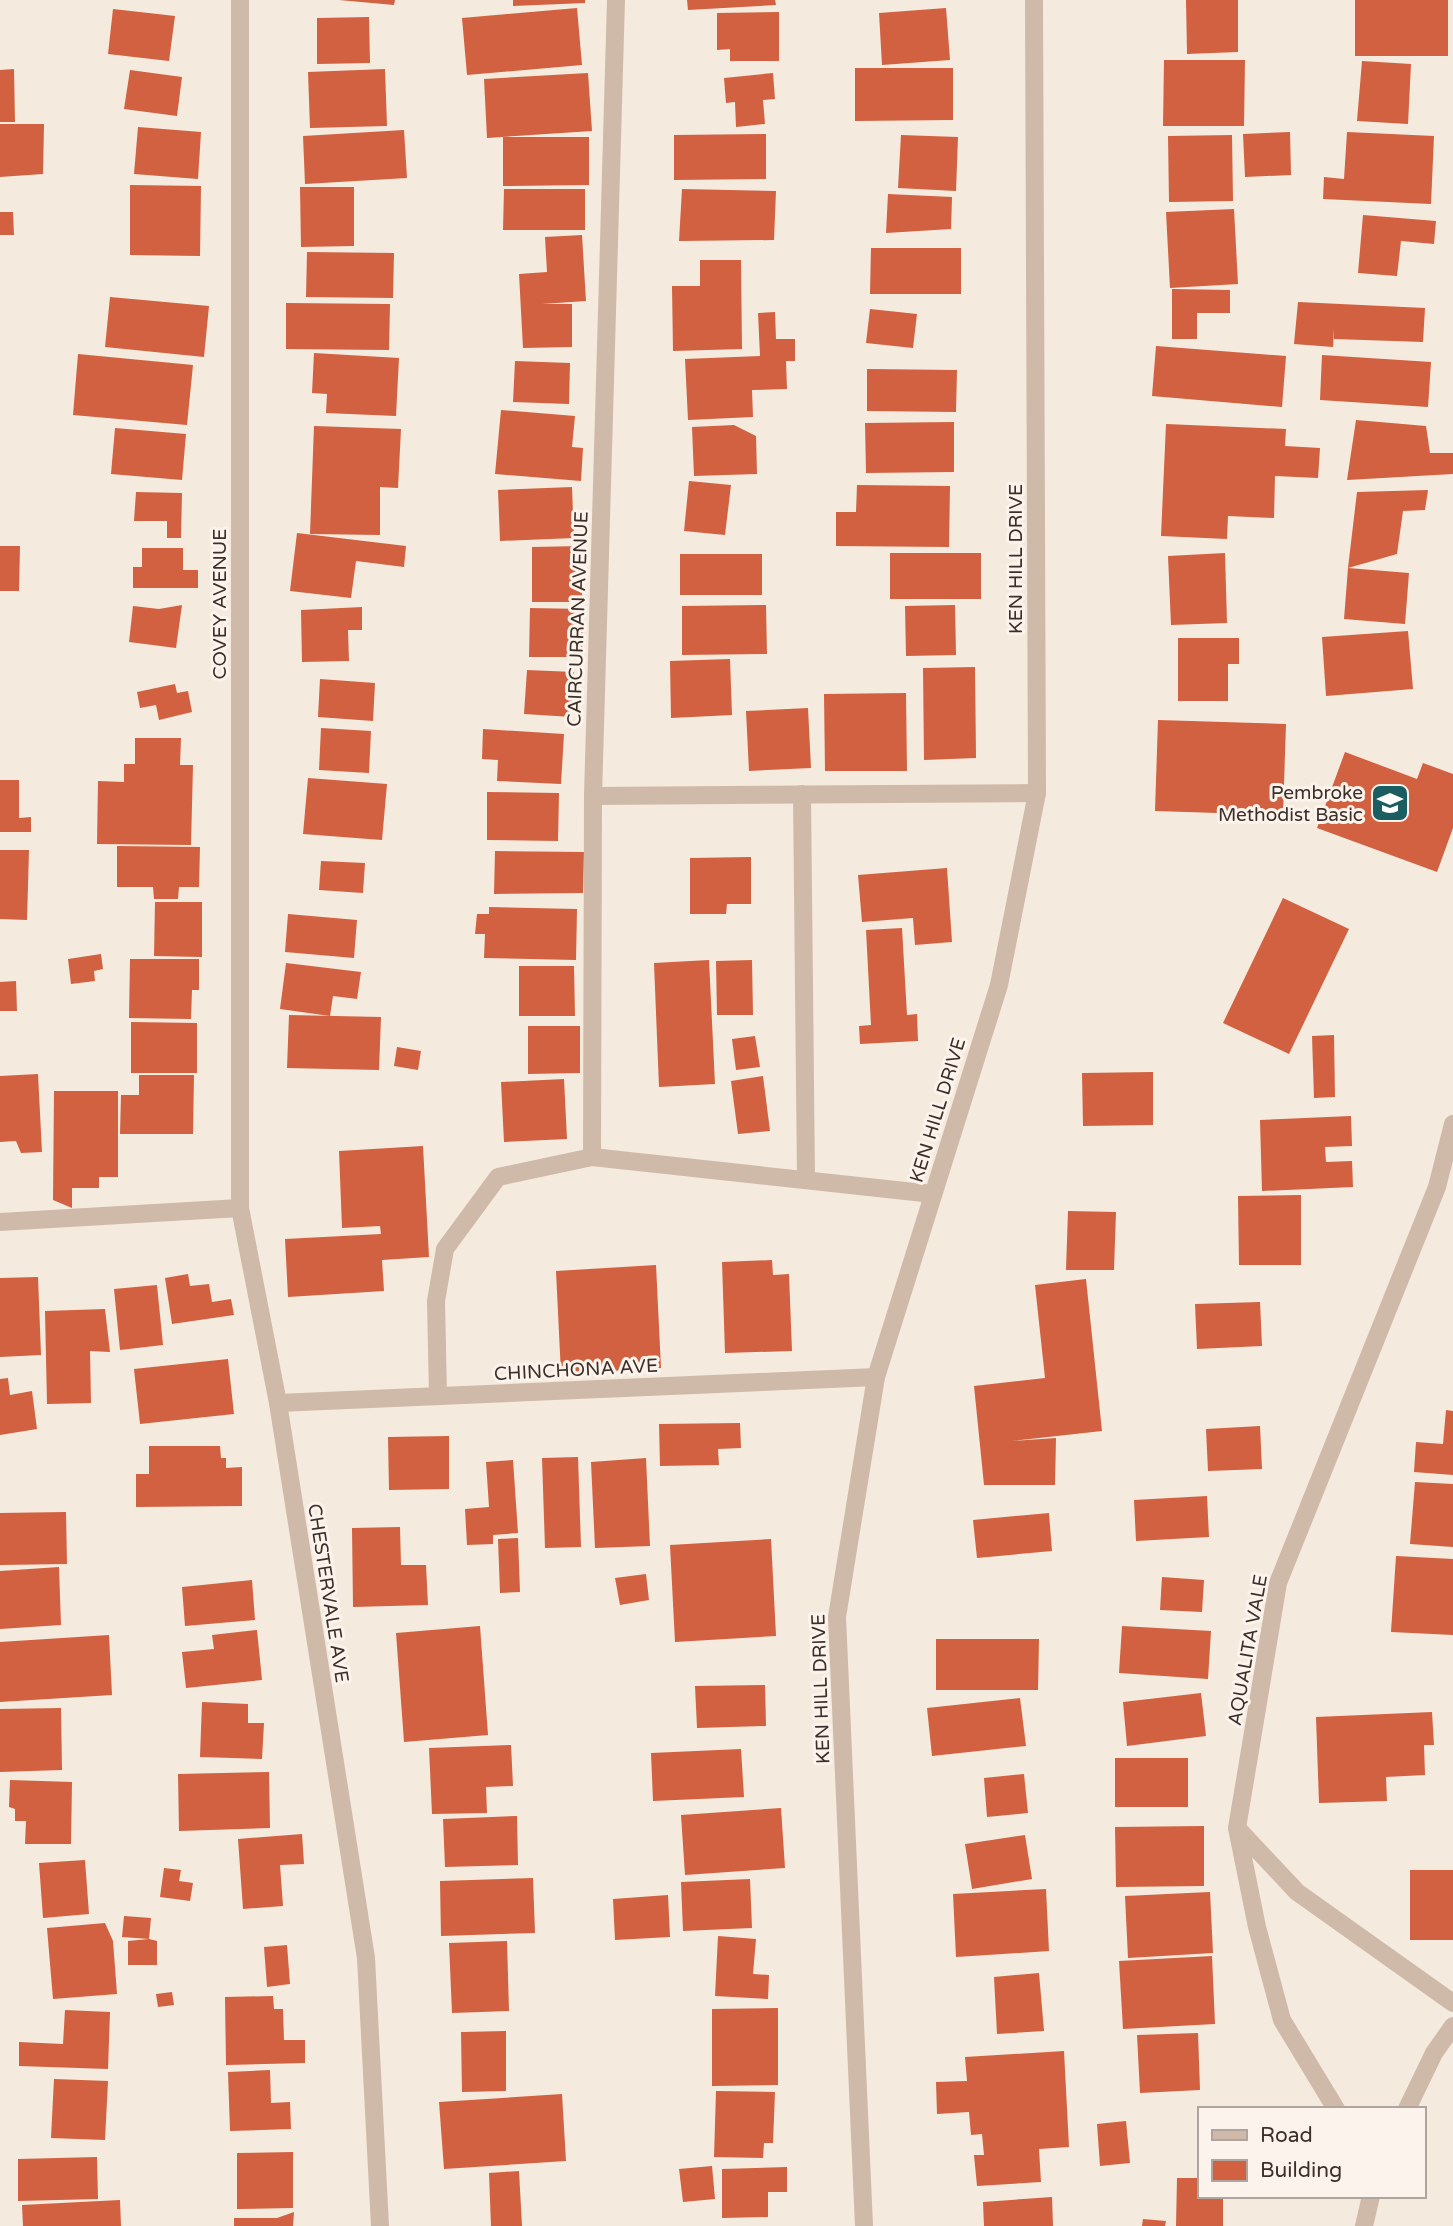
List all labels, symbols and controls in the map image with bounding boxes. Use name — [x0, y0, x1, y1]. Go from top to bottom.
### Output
street label: KEN HILL DRIVE — [1005, 484, 1027, 634]
street label: CAIRCURRAN AVENUE — [563, 511, 593, 727]
street label: COVEY AVENUE — [209, 529, 231, 679]
place label: Pembroke Methodist Basic — [1218, 782, 1363, 826]
school or university icon: Pembroke Methodist Basic — [1369, 782, 1411, 824]
street label: KEN HILL DRIVE — [905, 1035, 970, 1185]
street label: CHINCHONA AVE — [493, 1355, 659, 1385]
street label: CHESTERVALE AVE — [303, 1502, 353, 1684]
street label: AQUALITA VALE — [1224, 1573, 1272, 1727]
street label: KEN HILL DRIVE — [807, 1614, 835, 1764]
legend — [1198, 2107, 1425, 2198]
text: Road — [1260, 2123, 1313, 2148]
text: Building — [1260, 2158, 1342, 2183]

